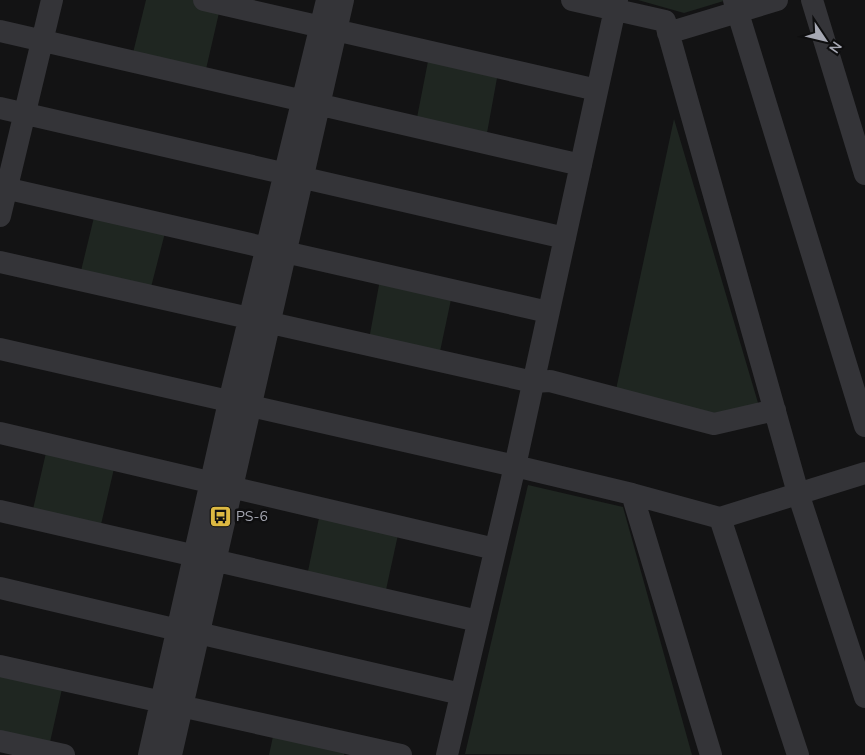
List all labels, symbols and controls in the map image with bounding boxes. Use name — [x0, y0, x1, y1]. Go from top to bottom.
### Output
north arrow — [800, 15, 850, 65]
text: N — [824, 37, 846, 57]
bus stop icon: PS-6 — [208, 504, 232, 528]
place label: PS-6 — [236, 507, 268, 526]

